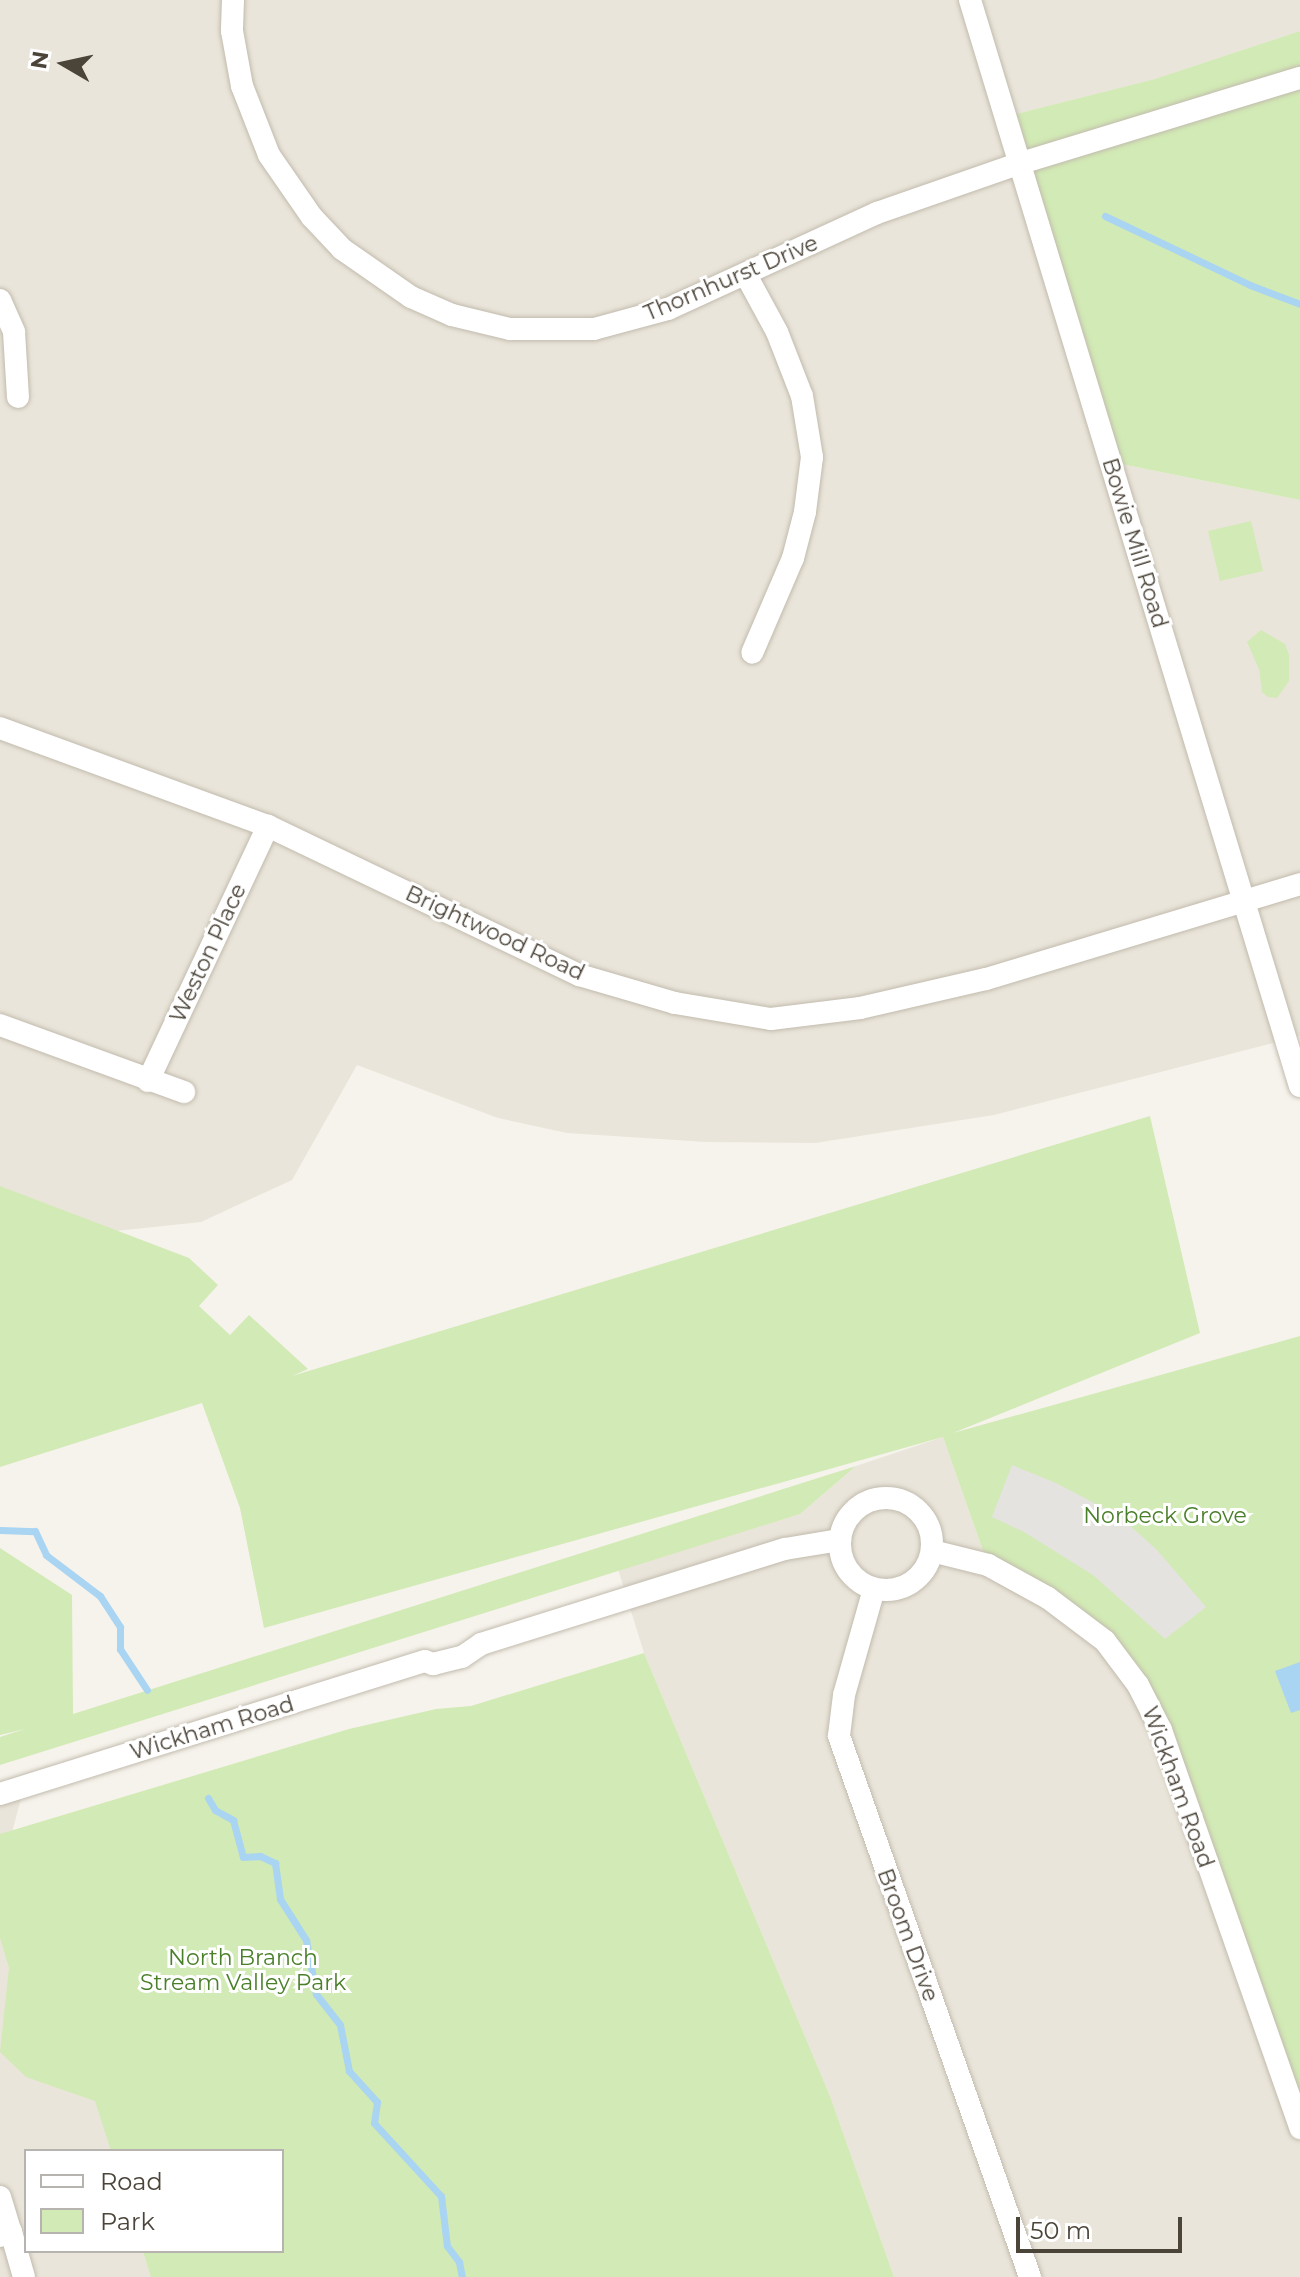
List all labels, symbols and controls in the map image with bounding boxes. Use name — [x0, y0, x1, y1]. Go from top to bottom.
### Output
north arrow — [24, 24, 104, 104]
text: N — [25, 49, 55, 71]
street label: Thornhurst Drive — [640, 229, 822, 327]
street label: Bowie Mill Road — [1097, 455, 1173, 631]
street label: Weston Place — [164, 879, 252, 1027]
street label: Brightwood Road — [401, 880, 589, 986]
park label: Norbeck Grove — [1083, 1503, 1247, 1529]
street label: Wickham Road — [127, 1691, 297, 1765]
street label: Wickham Road — [1137, 1703, 1219, 1871]
street label: Broom Drive — [872, 1865, 944, 2005]
park label: North Branch Stream Valley Park — [140, 1944, 346, 1996]
legend — [24, 2149, 284, 2253]
text: Road — [100, 2167, 163, 2196]
scale bar — [1020, 2201, 1186, 2251]
text: Park — [100, 2207, 155, 2236]
text: 50 m — [1030, 2216, 1091, 2245]

